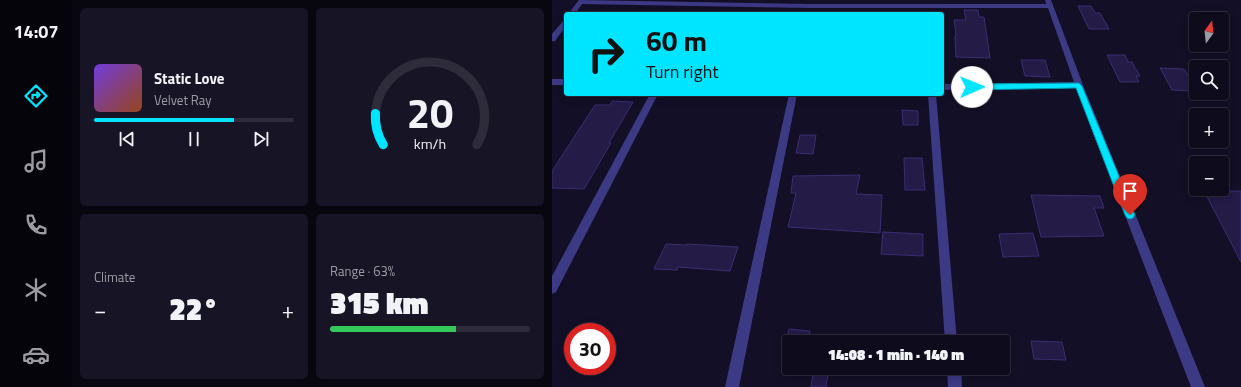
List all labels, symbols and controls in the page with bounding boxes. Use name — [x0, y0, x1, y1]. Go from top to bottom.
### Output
north arrow — [1189, 12, 1229, 52]
map controls — [1189, 12, 1229, 196]
text: 14:07 — [14, 18, 58, 45]
text: 60 m — [646, 19, 707, 62]
icon: right — [580, 28, 632, 80]
text: Turn right — [646, 58, 719, 85]
button: search — [1189, 60, 1229, 100]
position arrow — [951, 66, 993, 108]
text: Static Love — [154, 67, 225, 90]
text: 20 — [407, 81, 453, 144]
icon: directions — [22, 82, 50, 110]
text: Velvet Ray — [154, 90, 212, 110]
button: + — [1189, 108, 1229, 148]
icon: previous — [116, 128, 138, 150]
icon: pause — [183, 128, 205, 150]
icon: next — [250, 128, 272, 150]
text: km/h — [414, 133, 446, 155]
icon: music — [22, 147, 50, 175]
button: − — [1189, 156, 1229, 196]
pin — [1113, 174, 1147, 215]
icon: arrive — [1119, 180, 1141, 202]
icon: phone — [22, 211, 50, 239]
text: Range · 63% — [330, 261, 395, 281]
text: Climate — [94, 267, 135, 287]
icon: climate — [22, 276, 50, 304]
text: 315 km — [330, 280, 428, 326]
text: 22° — [169, 286, 219, 332]
text: − — [94, 293, 106, 327]
text: + — [282, 293, 294, 327]
speed limit sign: 30 — [564, 323, 616, 375]
icon: car — [22, 341, 50, 369]
text: 14:08 · 1 min · 140 m — [828, 343, 964, 366]

